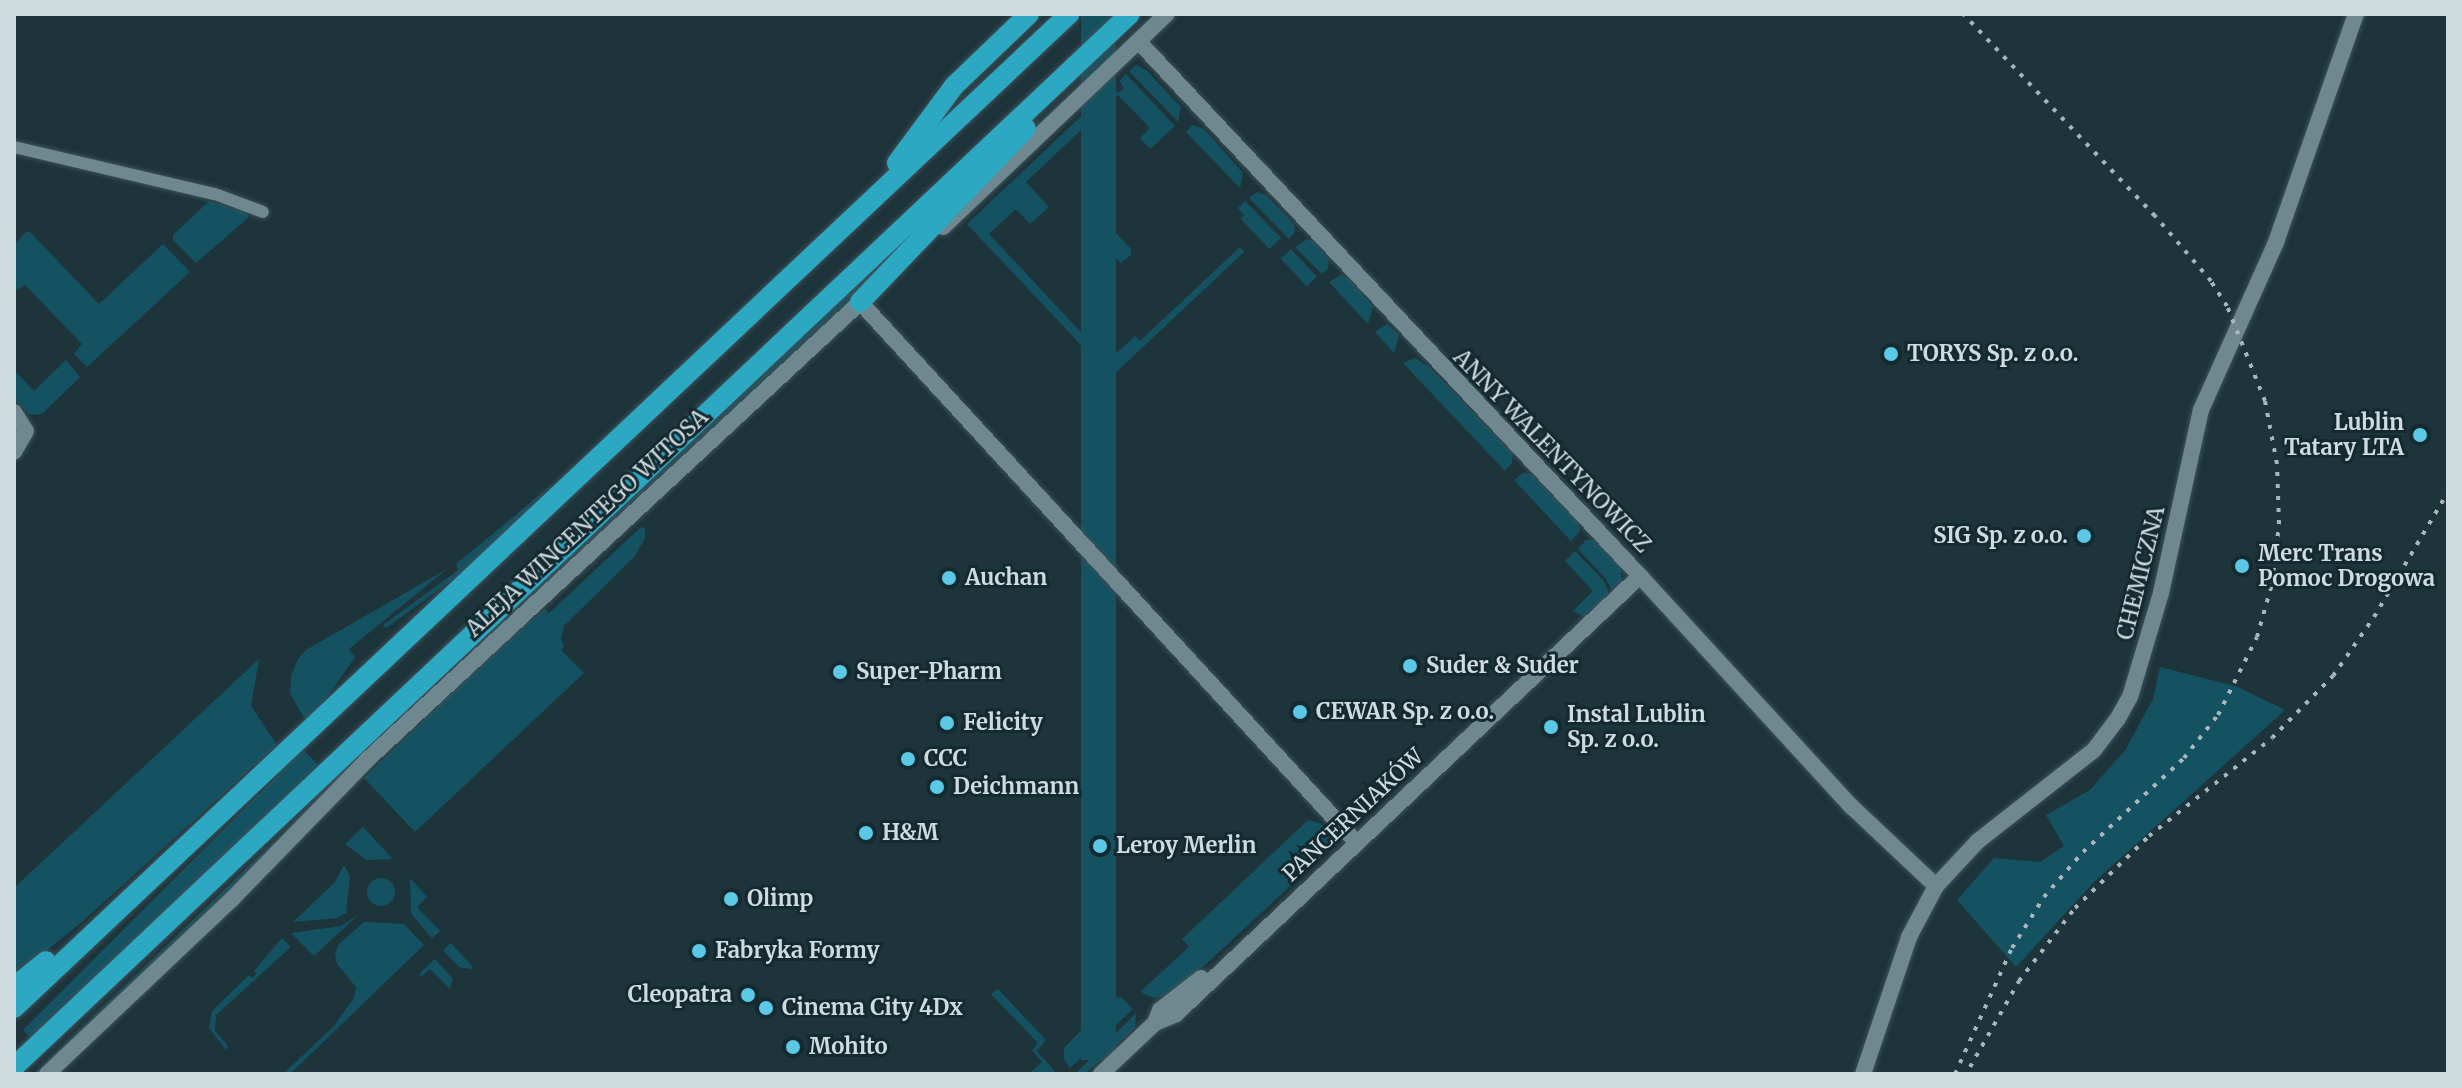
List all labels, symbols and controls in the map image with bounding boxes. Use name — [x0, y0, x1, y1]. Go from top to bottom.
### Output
place label: TORYS Sp. z o.o. — [1907, 341, 2079, 367]
street label: ANNY WALENTYNOWICZ — [1448, 344, 1656, 558]
marker: TORYS Sp. z o.o. — [1882, 345, 1900, 363]
street label: ALEJA WINCENTEGO WITOSA — [461, 404, 713, 642]
place label: Lublin Tatary LTA — [2284, 409, 2404, 460]
marker: Lublin Tatary LTA — [2411, 426, 2429, 444]
street label: CHEMICZNA — [2112, 503, 2170, 643]
place label: SIG Sp. z o.o. — [1933, 523, 2068, 549]
marker: SIG Sp. z o.o. — [2075, 527, 2093, 545]
place label: Merc Trans Pomoc Drogowa — [2258, 540, 2435, 592]
marker: Merc Trans Pomoc Drogowa — [2233, 557, 2251, 575]
place label: Auchan — [965, 565, 1047, 591]
marker: Auchan — [940, 569, 958, 587]
place label: Suder & Suder — [1426, 653, 1579, 679]
marker: Suder & Suder — [1401, 657, 1419, 675]
place label: Super-Pharm — [856, 659, 1002, 685]
marker: Super-Pharm — [831, 663, 849, 681]
place label: CEWAR Sp. z o.o. — [1316, 699, 1494, 725]
place label: Instal Lublin Sp. z o.o. — [1567, 701, 1706, 752]
marker: CEWAR Sp. z o.o. — [1291, 703, 1309, 721]
place label: Felicity — [963, 710, 1043, 736]
marker: Felicity — [938, 714, 956, 732]
marker: Instal Lublin Sp. z o.o. — [1542, 718, 1560, 736]
street label: PANCERNIAKÓW — [1277, 743, 1429, 887]
place label: CCC — [924, 746, 967, 772]
marker: CCC — [899, 750, 917, 768]
place label: Deichmann — [953, 774, 1079, 800]
marker: Deichmann — [928, 778, 946, 796]
place label: H&M — [882, 820, 939, 846]
marker: H&M — [857, 824, 875, 842]
place label: Leroy Merlin — [1116, 833, 1256, 859]
marker: Leroy Merlin — [1091, 837, 1109, 855]
place label: Olimp — [747, 886, 813, 912]
marker: Olimp — [722, 890, 740, 908]
place label: Fabryka Formy — [715, 938, 880, 964]
marker: Fabryka Formy — [690, 942, 708, 960]
place label: Cleopatra — [628, 982, 732, 1008]
marker: Cleopatra — [739, 986, 757, 1004]
place label: Cinema City 4Dx — [782, 995, 963, 1021]
marker: Cinema City 4Dx — [757, 999, 775, 1017]
place label: Mohito — [809, 1034, 888, 1060]
marker: Mohito — [784, 1038, 802, 1056]

